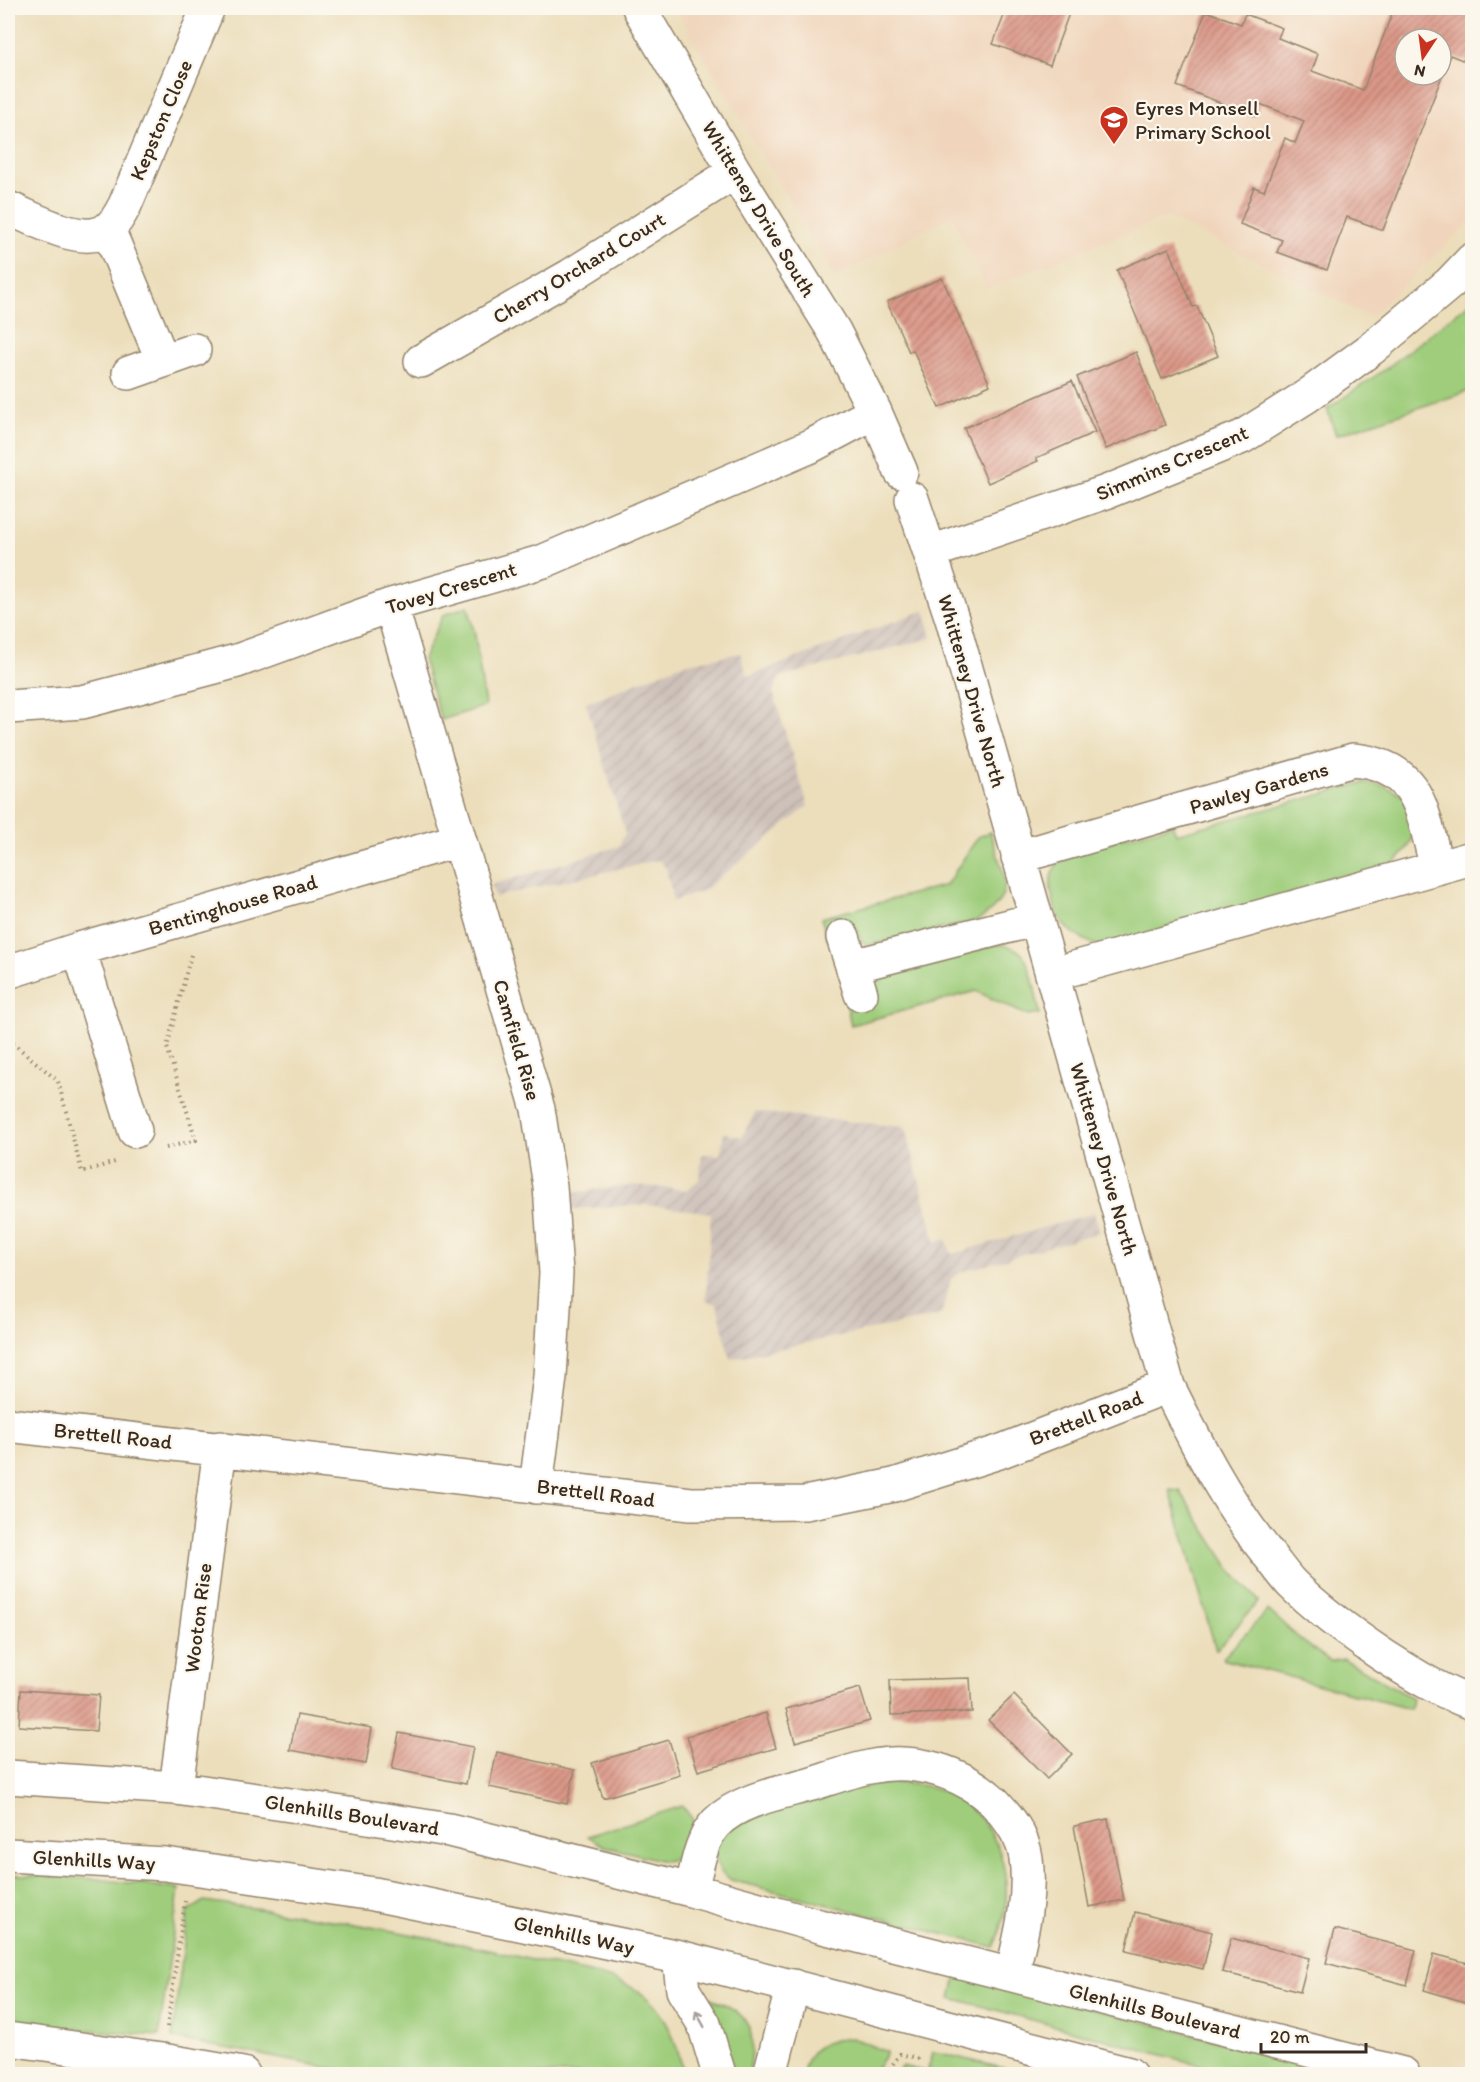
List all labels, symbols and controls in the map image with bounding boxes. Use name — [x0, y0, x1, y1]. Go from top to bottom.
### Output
north arrow — [1393, 27, 1453, 87]
street label: Kepston Close — [124, 56, 197, 184]
text: N — [1412, 61, 1427, 82]
place label: Eyres Monsell Primary School — [1135, 95, 1271, 144]
school or university icon: Eyres Monsell Primary School — [1098, 104, 1130, 146]
street label: Whitteney Drive South — [697, 116, 822, 302]
street label: Cherry Orchard Court — [488, 206, 670, 329]
street label: Simmins Crescent — [1092, 419, 1252, 506]
street label: Tovey Crescent — [382, 556, 519, 619]
street label: Whitteney Drive North — [933, 592, 1012, 790]
street label: Pawley Gardens — [1187, 756, 1331, 819]
street label: Bentinghouse Road — [146, 868, 321, 941]
street label: Camfield Rise — [488, 976, 547, 1103]
street label: Whitteney Drive North — [1065, 1060, 1144, 1258]
street label: Brettell Road — [1026, 1384, 1146, 1451]
street label: Brettell Road — [52, 1417, 174, 1454]
street label: Brettell Road — [535, 1473, 657, 1512]
street label: Wooton Rise — [178, 1561, 217, 1674]
street label: Glenhills Boulevard — [263, 1788, 442, 1841]
street label: Glenhills Way — [32, 1844, 156, 1875]
street label: Glenhills Way — [511, 1910, 637, 1960]
street label: Glenhills Boulevard — [1066, 1977, 1244, 2044]
one-way arrow — [694, 2011, 705, 2029]
scale bar — [1261, 2016, 1366, 2054]
text: 20 m — [1270, 2026, 1310, 2048]

